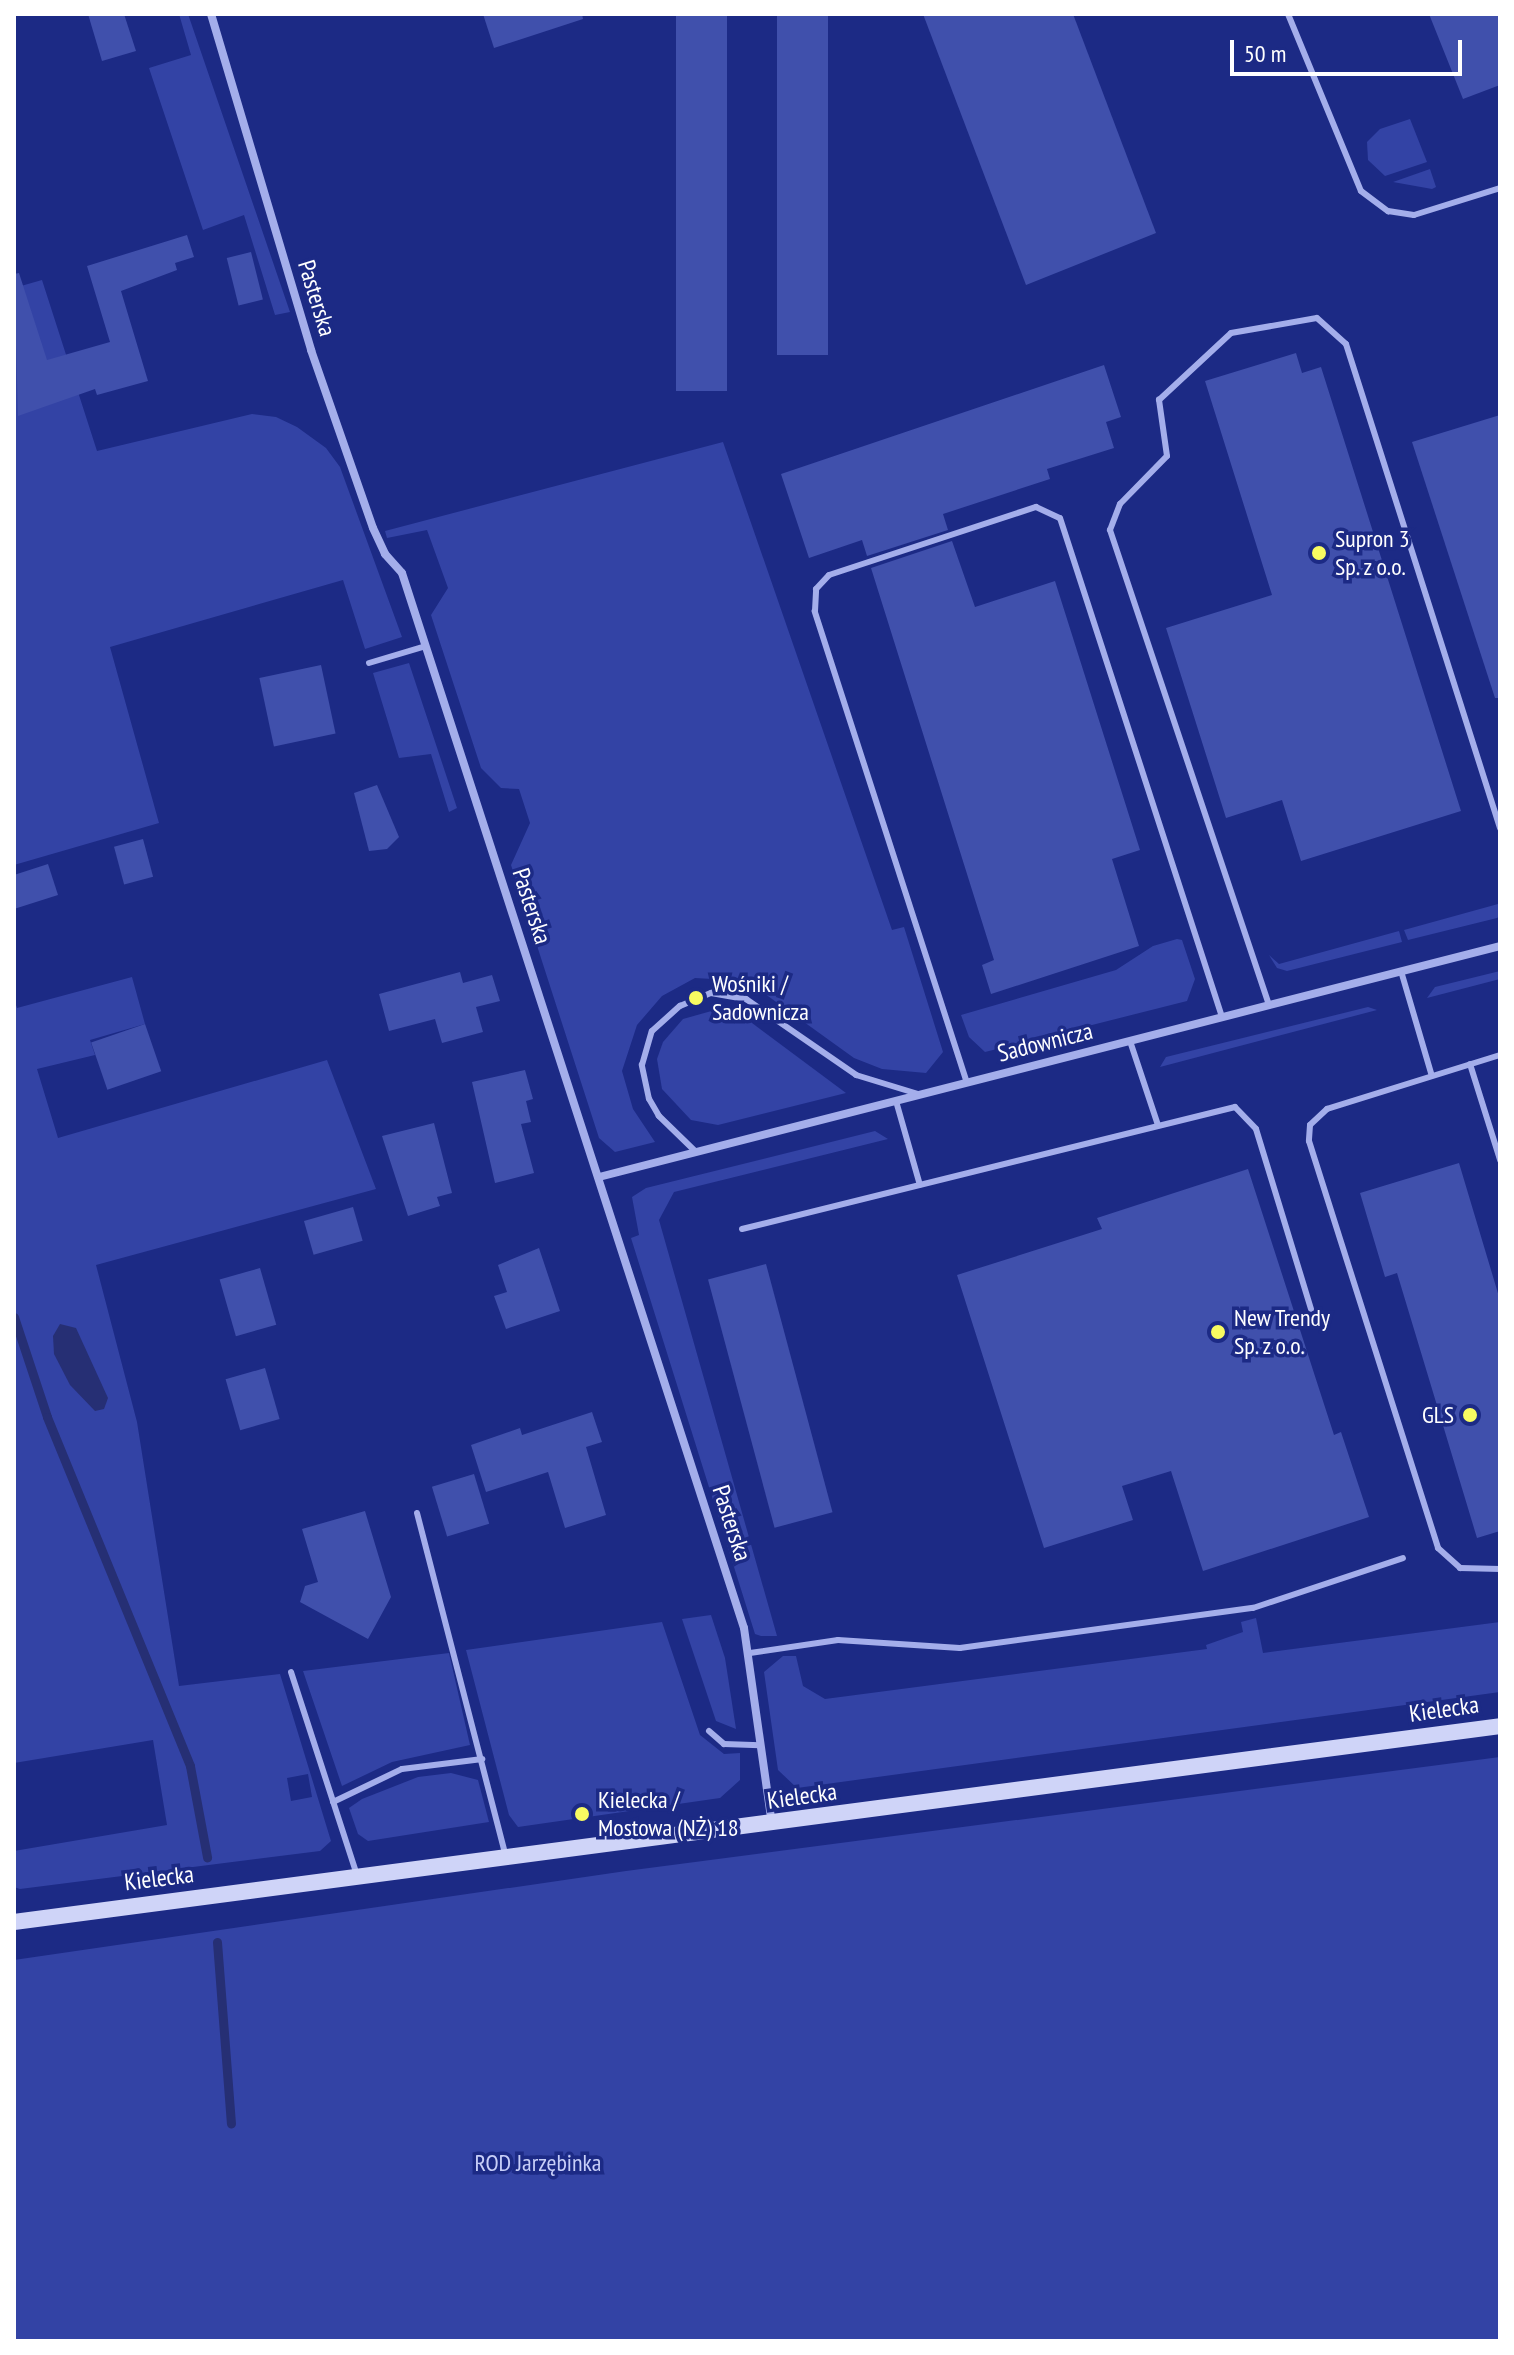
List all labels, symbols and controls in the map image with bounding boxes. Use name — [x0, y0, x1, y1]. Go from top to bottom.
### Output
scale bar — [1234, 24, 1466, 74]
text: 50 m — [1244, 38, 1286, 69]
street label: Pasterska — [292, 257, 342, 339]
place label: Supron 3 Sp. z o.o. — [1335, 525, 1409, 581]
marker: Supron 3 Sp. z o.o. — [1310, 544, 1328, 562]
street label: Pasterska — [506, 865, 558, 947]
place label: Wośniki / Sadownicza — [712, 970, 809, 1026]
marker: Wośniki / Sadownicza — [687, 989, 705, 1007]
street label: Sadownicza — [995, 1016, 1095, 1068]
place label: New Trendy Sp. z o.o. — [1234, 1304, 1331, 1360]
marker: New Trendy Sp. z o.o. — [1209, 1323, 1227, 1341]
place label: GLS — [1422, 1401, 1454, 1429]
marker: GLS — [1461, 1406, 1479, 1424]
street label: Pasterska — [706, 1482, 758, 1564]
street label: Kielecka — [1407, 1690, 1481, 1728]
street label: Kielecka — [765, 1777, 839, 1815]
place label: Kielecka / Mostowa (NŻ) 18 — [598, 1786, 738, 1842]
marker: Kielecka / Mostowa (NŻ) 18 — [573, 1805, 591, 1823]
street label: Kielecka — [123, 1859, 195, 1897]
park label: ROD Jarzębinka — [475, 2149, 601, 2177]

